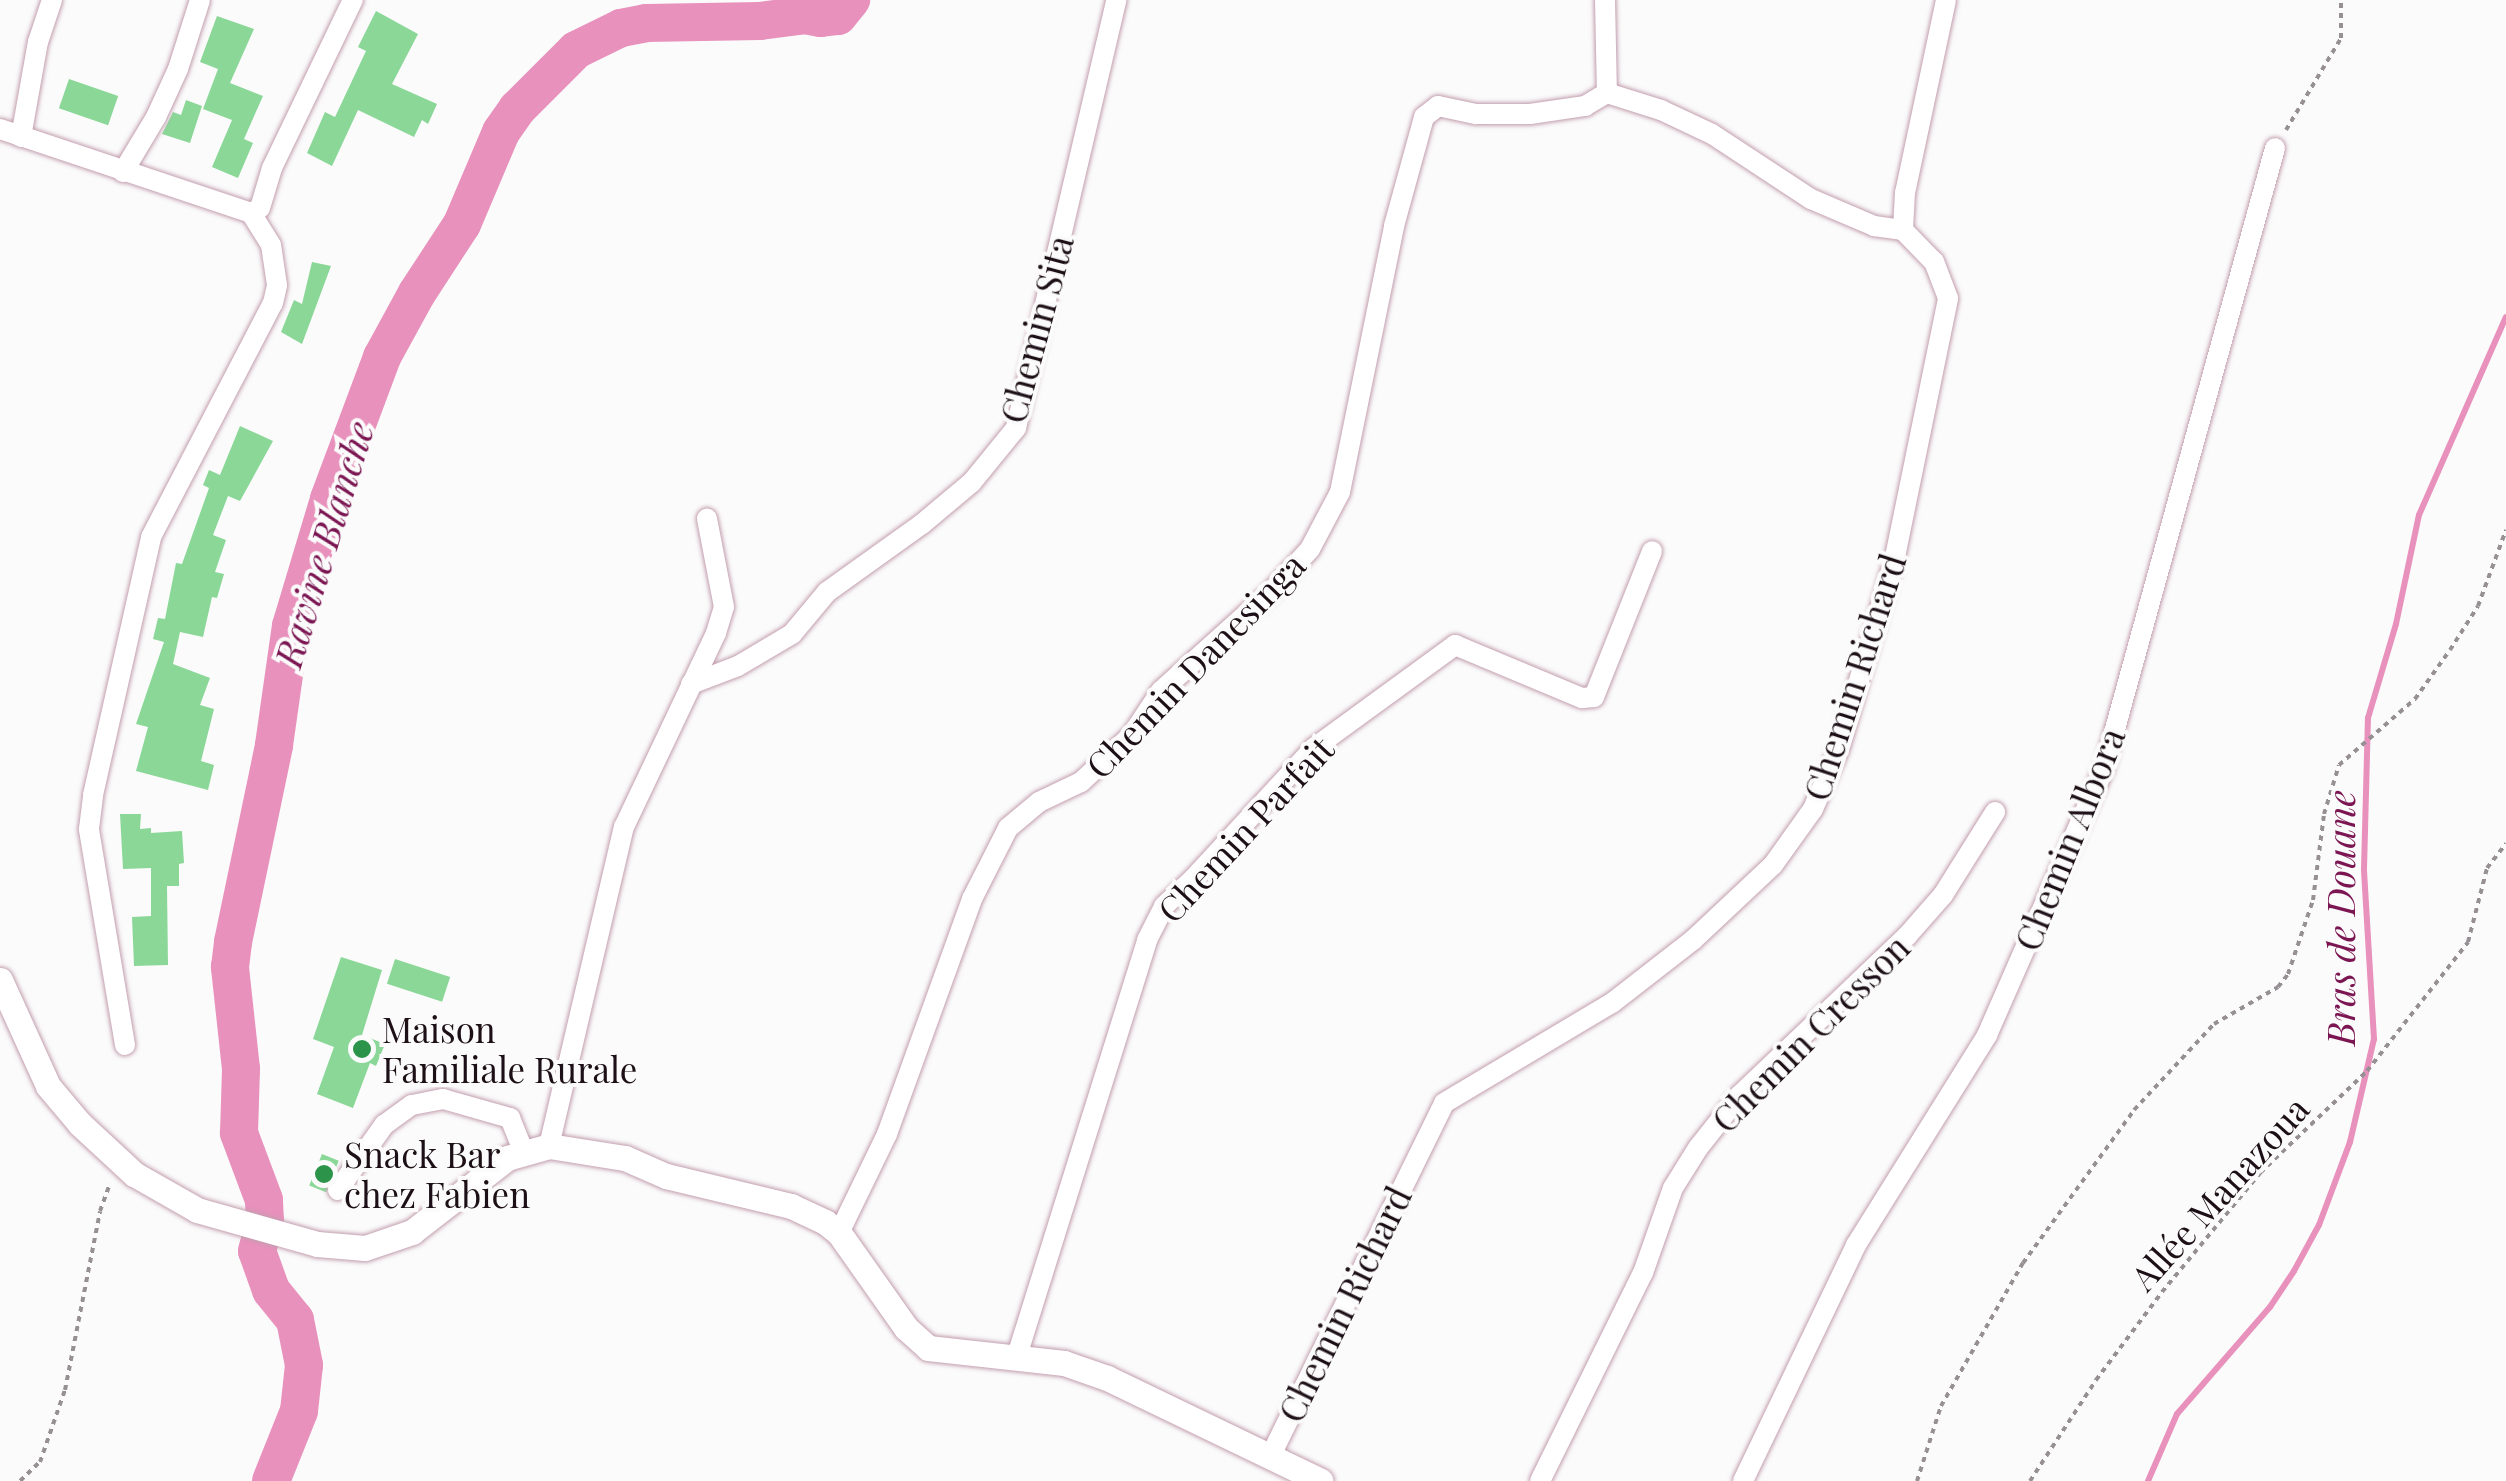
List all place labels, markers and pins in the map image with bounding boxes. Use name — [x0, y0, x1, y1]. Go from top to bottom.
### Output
place label: Maison Familiale Rurale — [382, 1008, 637, 1090]
marker: Maison Familiale Rurale — [351, 1038, 373, 1060]
place label: Snack Bar chez Fabien — [344, 1133, 530, 1215]
marker: Snack Bar chez Fabien — [313, 1163, 335, 1185]

